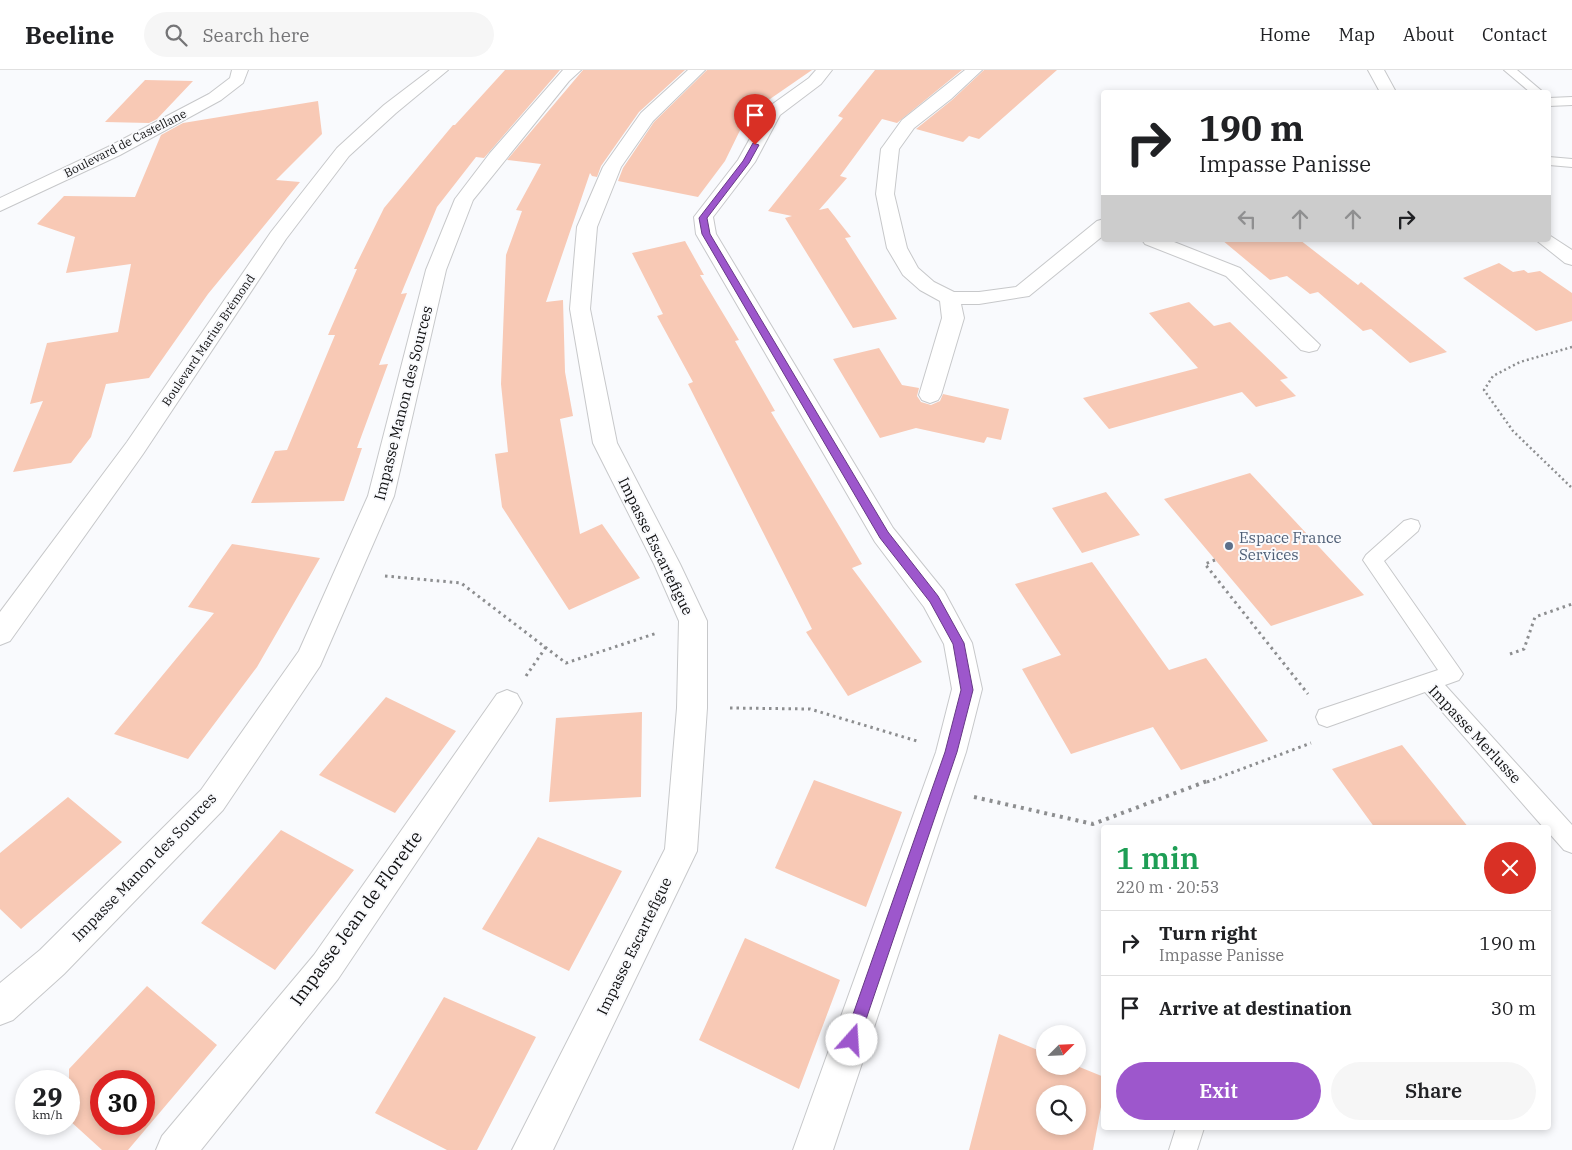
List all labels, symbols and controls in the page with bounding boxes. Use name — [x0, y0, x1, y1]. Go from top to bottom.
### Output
search box — [144, 12, 494, 57]
text: Beeline — [25, 19, 114, 51]
icon: search — [162, 21, 190, 49]
text: Search here — [202, 23, 309, 47]
text: Home — [1259, 23, 1311, 46]
text: Map — [1339, 23, 1375, 46]
text: About — [1403, 23, 1454, 46]
text: Contact — [1482, 23, 1547, 46]
pin — [734, 94, 776, 145]
icon: arrive — [741, 101, 769, 129]
text: 190 m — [1199, 105, 1304, 151]
street label: Boulevard de Castellane — [61, 106, 189, 180]
icon: right — [1116, 110, 1181, 175]
text: Impasse Panisse — [1199, 149, 1371, 178]
icon: left — [1233, 205, 1261, 233]
icon: ahead — [1286, 205, 1314, 233]
icon: ahead — [1339, 205, 1367, 233]
icon: right — [1392, 205, 1420, 233]
street label: Boulevard Marius Brémond — [158, 271, 258, 409]
street label: Impasse Manon des Sources — [370, 304, 436, 502]
street label: Impasse Escartefigue — [614, 474, 698, 618]
place label: Espace France Services — [1239, 528, 1342, 564]
marker: Espace France Services — [1223, 540, 1235, 552]
street label: Impasse Merlusse — [1425, 681, 1525, 787]
street label: Impasse Manon des Sources — [68, 789, 220, 945]
street label: Impasse Jean de Florette — [285, 826, 427, 1010]
text: 1 min — [1116, 838, 1199, 877]
button: close — [1484, 842, 1536, 894]
street label: Impasse Escartefigue — [592, 874, 676, 1018]
text: 220 m · 20:53 — [1116, 877, 1219, 897]
text: Turn right — [1159, 921, 1257, 945]
icon: right — [1116, 929, 1144, 957]
text: 190 m — [1479, 931, 1536, 955]
text: Impasse Panisse — [1159, 945, 1284, 965]
icon: arrive — [1116, 994, 1144, 1022]
text: Arrive at destination — [1159, 996, 1352, 1020]
text: 30 m — [1491, 996, 1536, 1020]
position arrow — [825, 1013, 877, 1065]
north arrow — [1036, 1025, 1086, 1075]
map controls — [1036, 1025, 1086, 1135]
button: Exit — [1116, 1062, 1321, 1120]
button: Share — [1331, 1062, 1536, 1120]
speed limit sign: 30 — [90, 1070, 155, 1135]
text: 29 — [32, 1080, 63, 1113]
button: search — [1036, 1085, 1086, 1135]
text: km/h — [32, 1107, 63, 1122]

